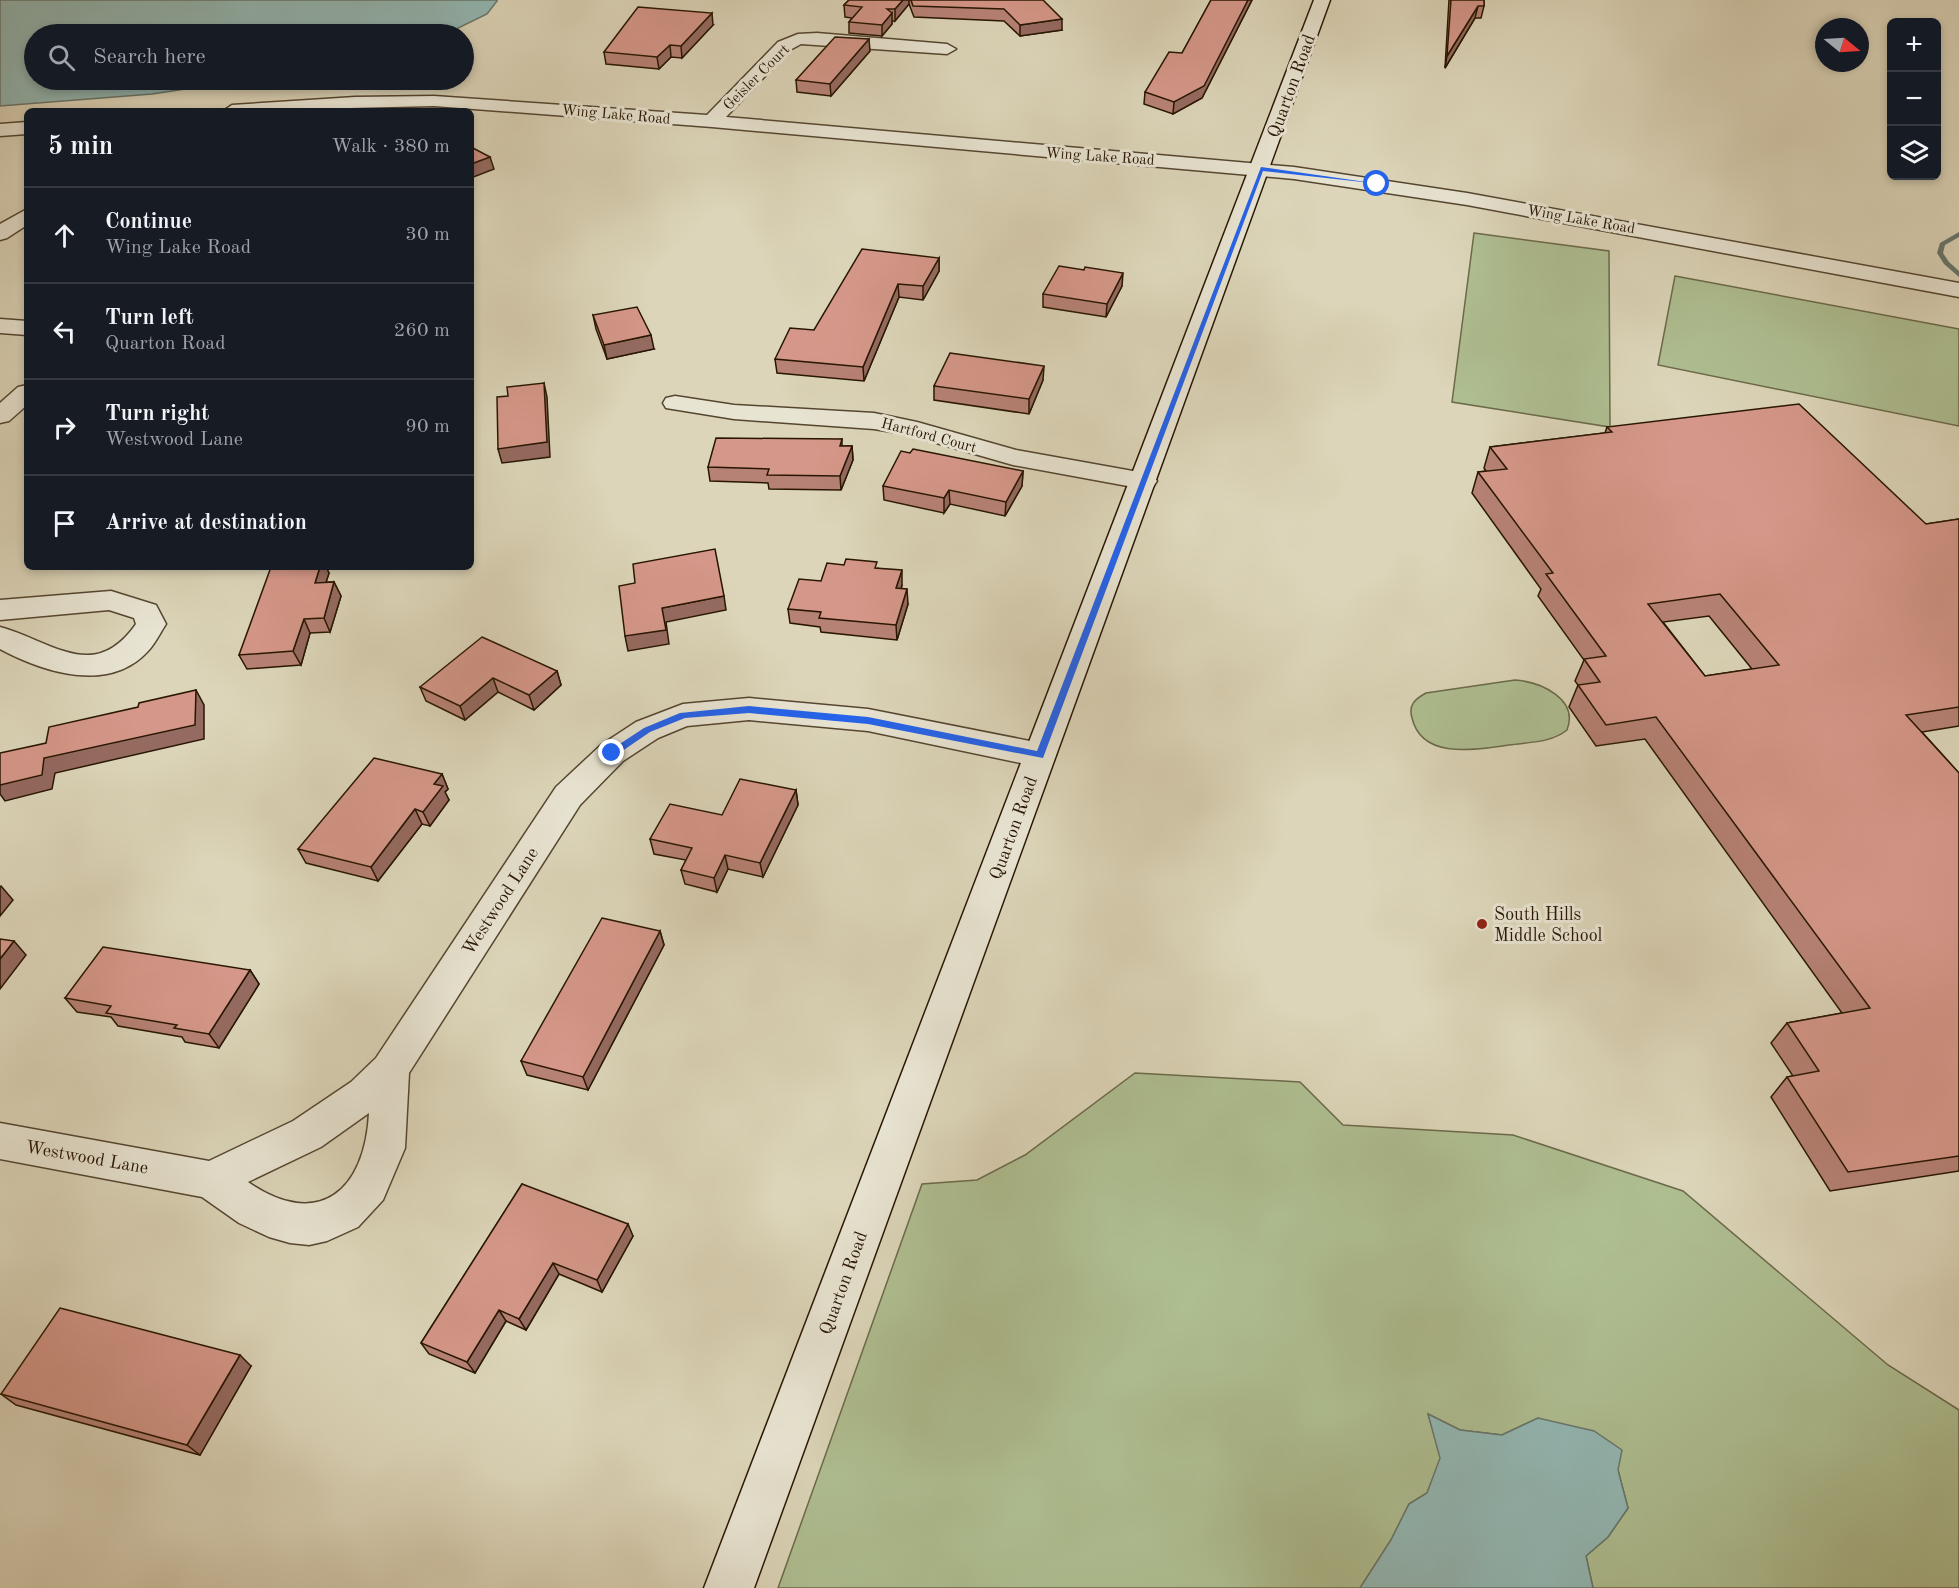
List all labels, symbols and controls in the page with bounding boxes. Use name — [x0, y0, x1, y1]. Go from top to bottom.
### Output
north arrow — [1815, 18, 1869, 72]
map controls — [1887, 18, 1941, 180]
button: + — [1887, 18, 1941, 72]
search box — [24, 24, 474, 90]
street label: Quarton Road — [1265, 32, 1319, 140]
icon: search — [45, 41, 78, 74]
street label: Geisler Court — [721, 42, 793, 114]
text: Search here — [93, 46, 206, 68]
button: − — [1887, 72, 1941, 126]
street label: Wing Lake Road — [561, 103, 671, 128]
button: layers — [1887, 126, 1941, 180]
text: 5 min — [48, 134, 113, 160]
text: Walk · 380 m — [331, 137, 450, 157]
street label: Wing Lake Road — [1045, 146, 1155, 169]
route start — [1363, 170, 1389, 196]
street label: Wing Lake Road — [1525, 204, 1636, 237]
text: Continue — [105, 211, 192, 233]
icon: ahead — [48, 219, 81, 252]
text: 30 m — [405, 225, 450, 245]
text: Wing Lake Road — [105, 238, 251, 258]
text: Turn left — [105, 307, 194, 329]
icon: left — [48, 315, 81, 348]
text: 260 m — [394, 321, 450, 341]
text: Quarton Road — [105, 334, 226, 354]
text: Turn right — [105, 403, 209, 425]
icon: right — [48, 411, 81, 444]
text: 90 m — [405, 417, 450, 437]
street label: Hartford Court — [879, 417, 978, 456]
text: Westwood Lane — [105, 430, 243, 450]
icon: arrive — [48, 507, 81, 540]
text: Arrive at destination — [105, 512, 307, 534]
route end — [598, 739, 624, 765]
street label: Quarton Road — [987, 774, 1041, 882]
street label: Westwood Lane — [459, 845, 542, 959]
place label: South Hills Middle School — [1494, 906, 1603, 945]
marker: South Hills Middle School — [1475, 917, 1489, 931]
street label: Westwood Lane — [24, 1138, 150, 1178]
street label: Quarton Road — [817, 1229, 871, 1337]

